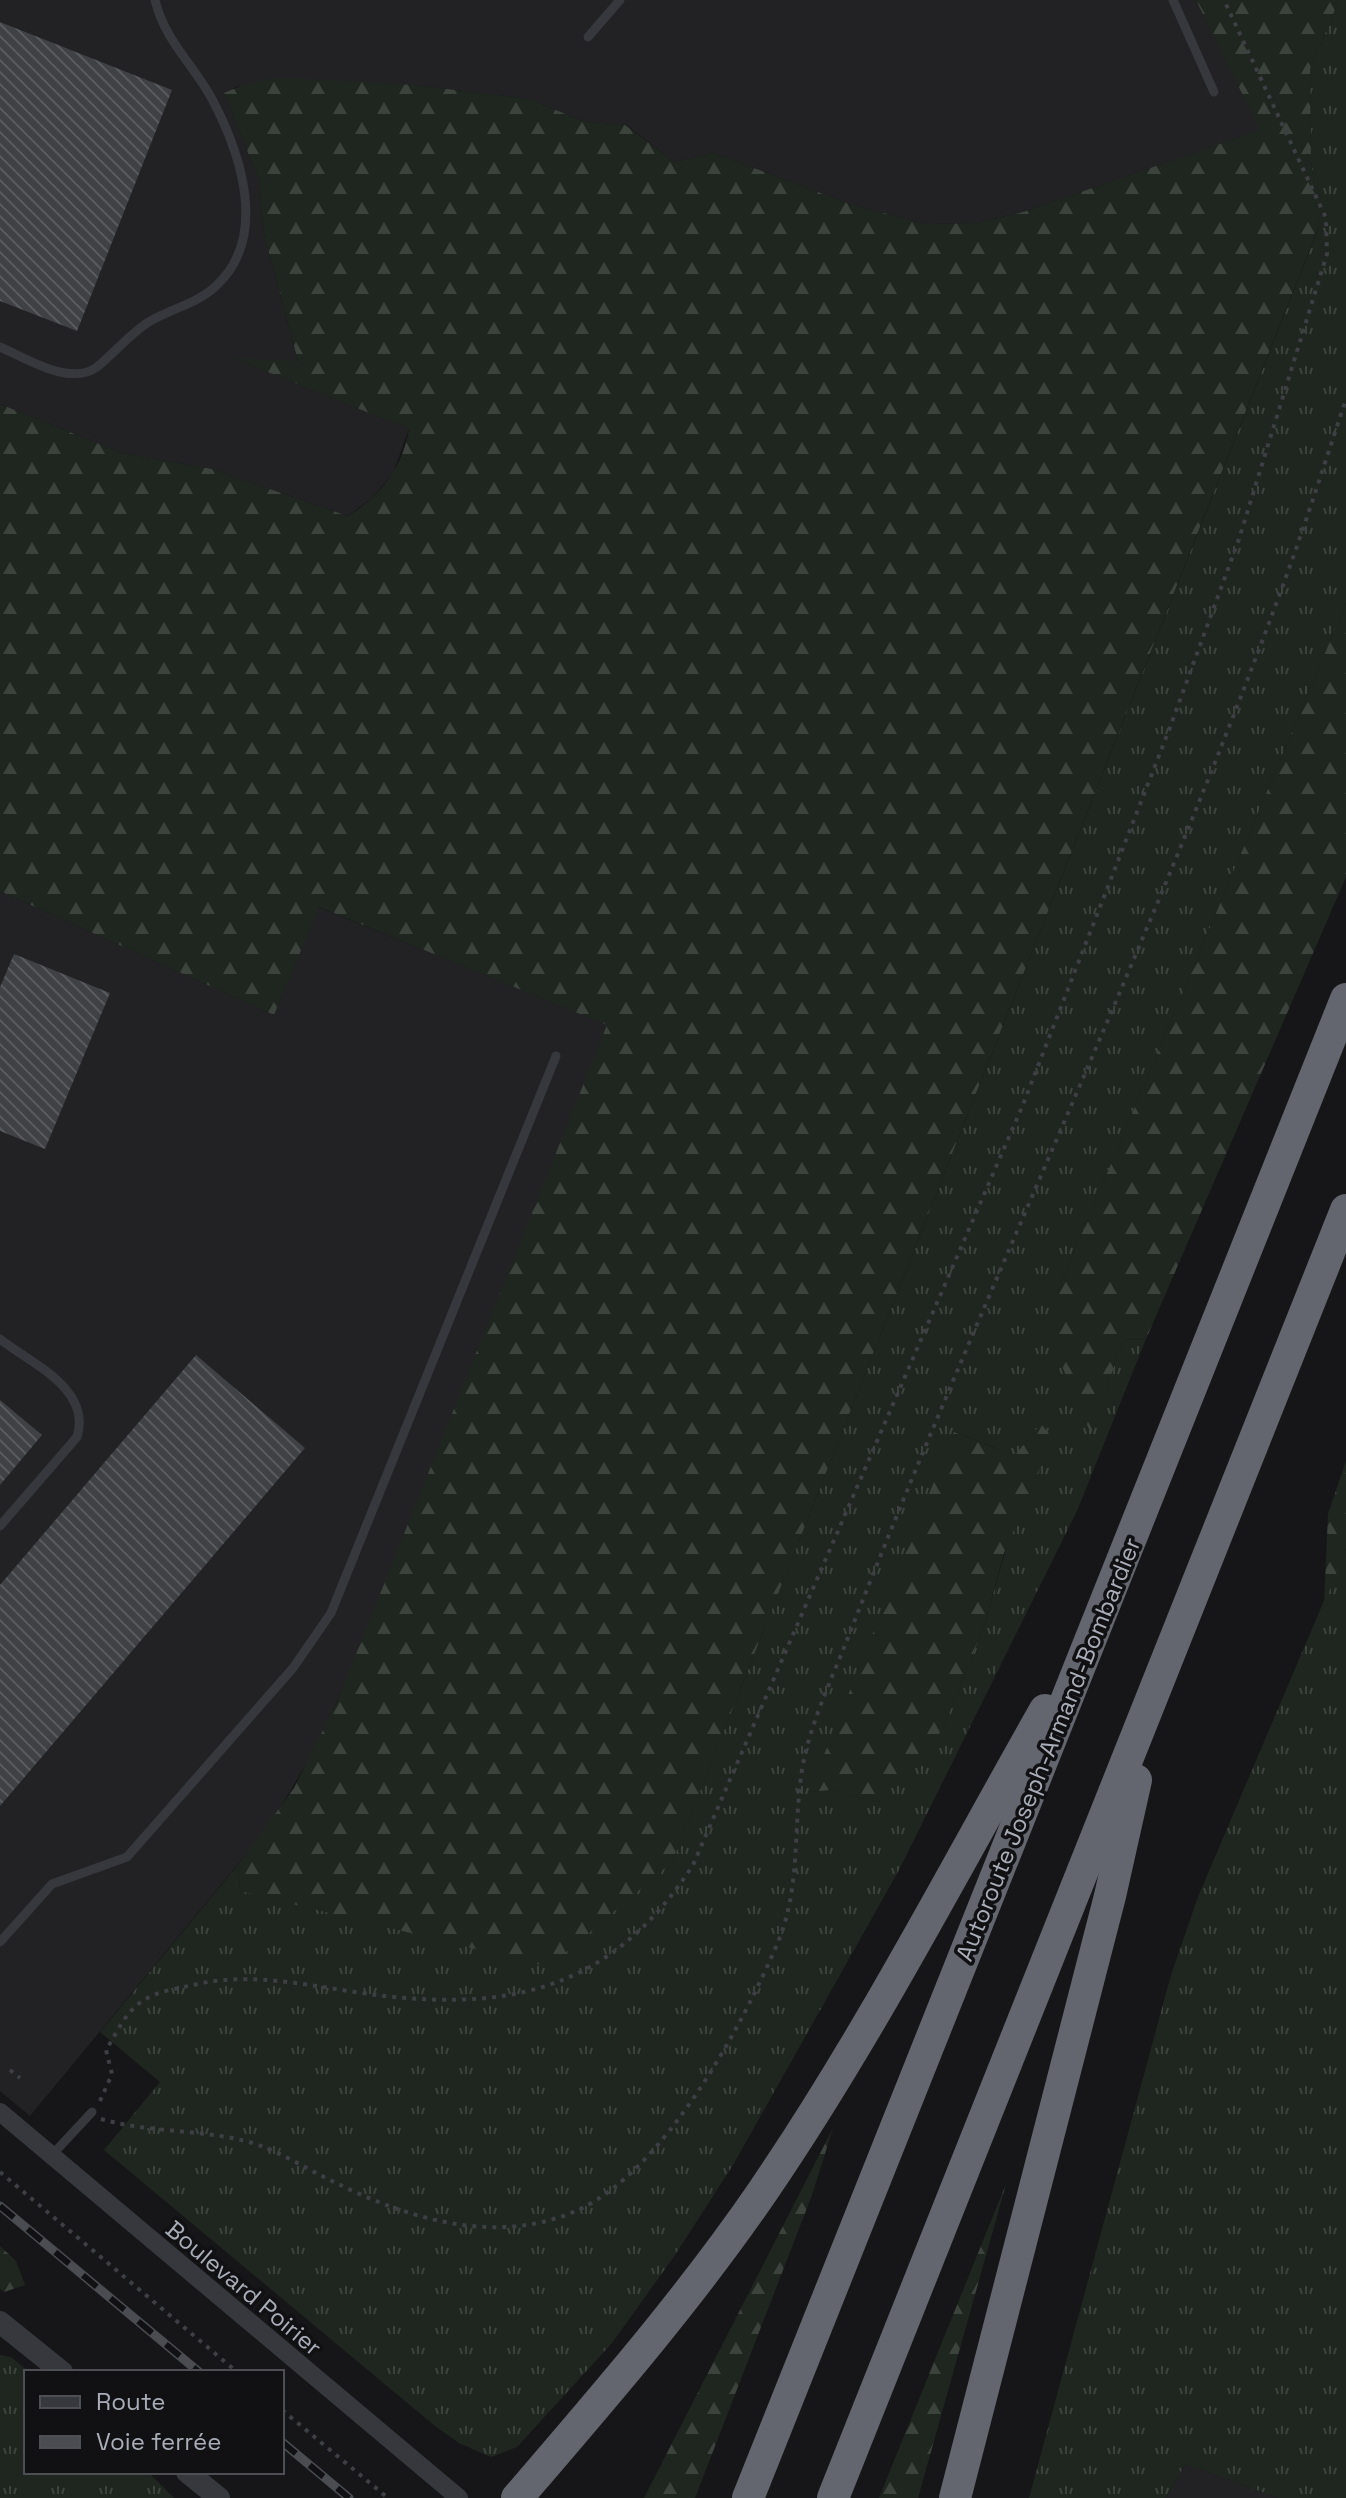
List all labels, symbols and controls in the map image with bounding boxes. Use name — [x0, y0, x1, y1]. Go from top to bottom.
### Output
street label: Autoroute Joseph-Armand-Bombardier — [949, 1533, 1147, 1965]
street label: Boulevard Poirier — [160, 2214, 328, 2362]
legend — [24, 2370, 284, 2474]
text: Route — [96, 2386, 165, 2417]
text: Voie ferrée — [96, 2426, 221, 2457]

